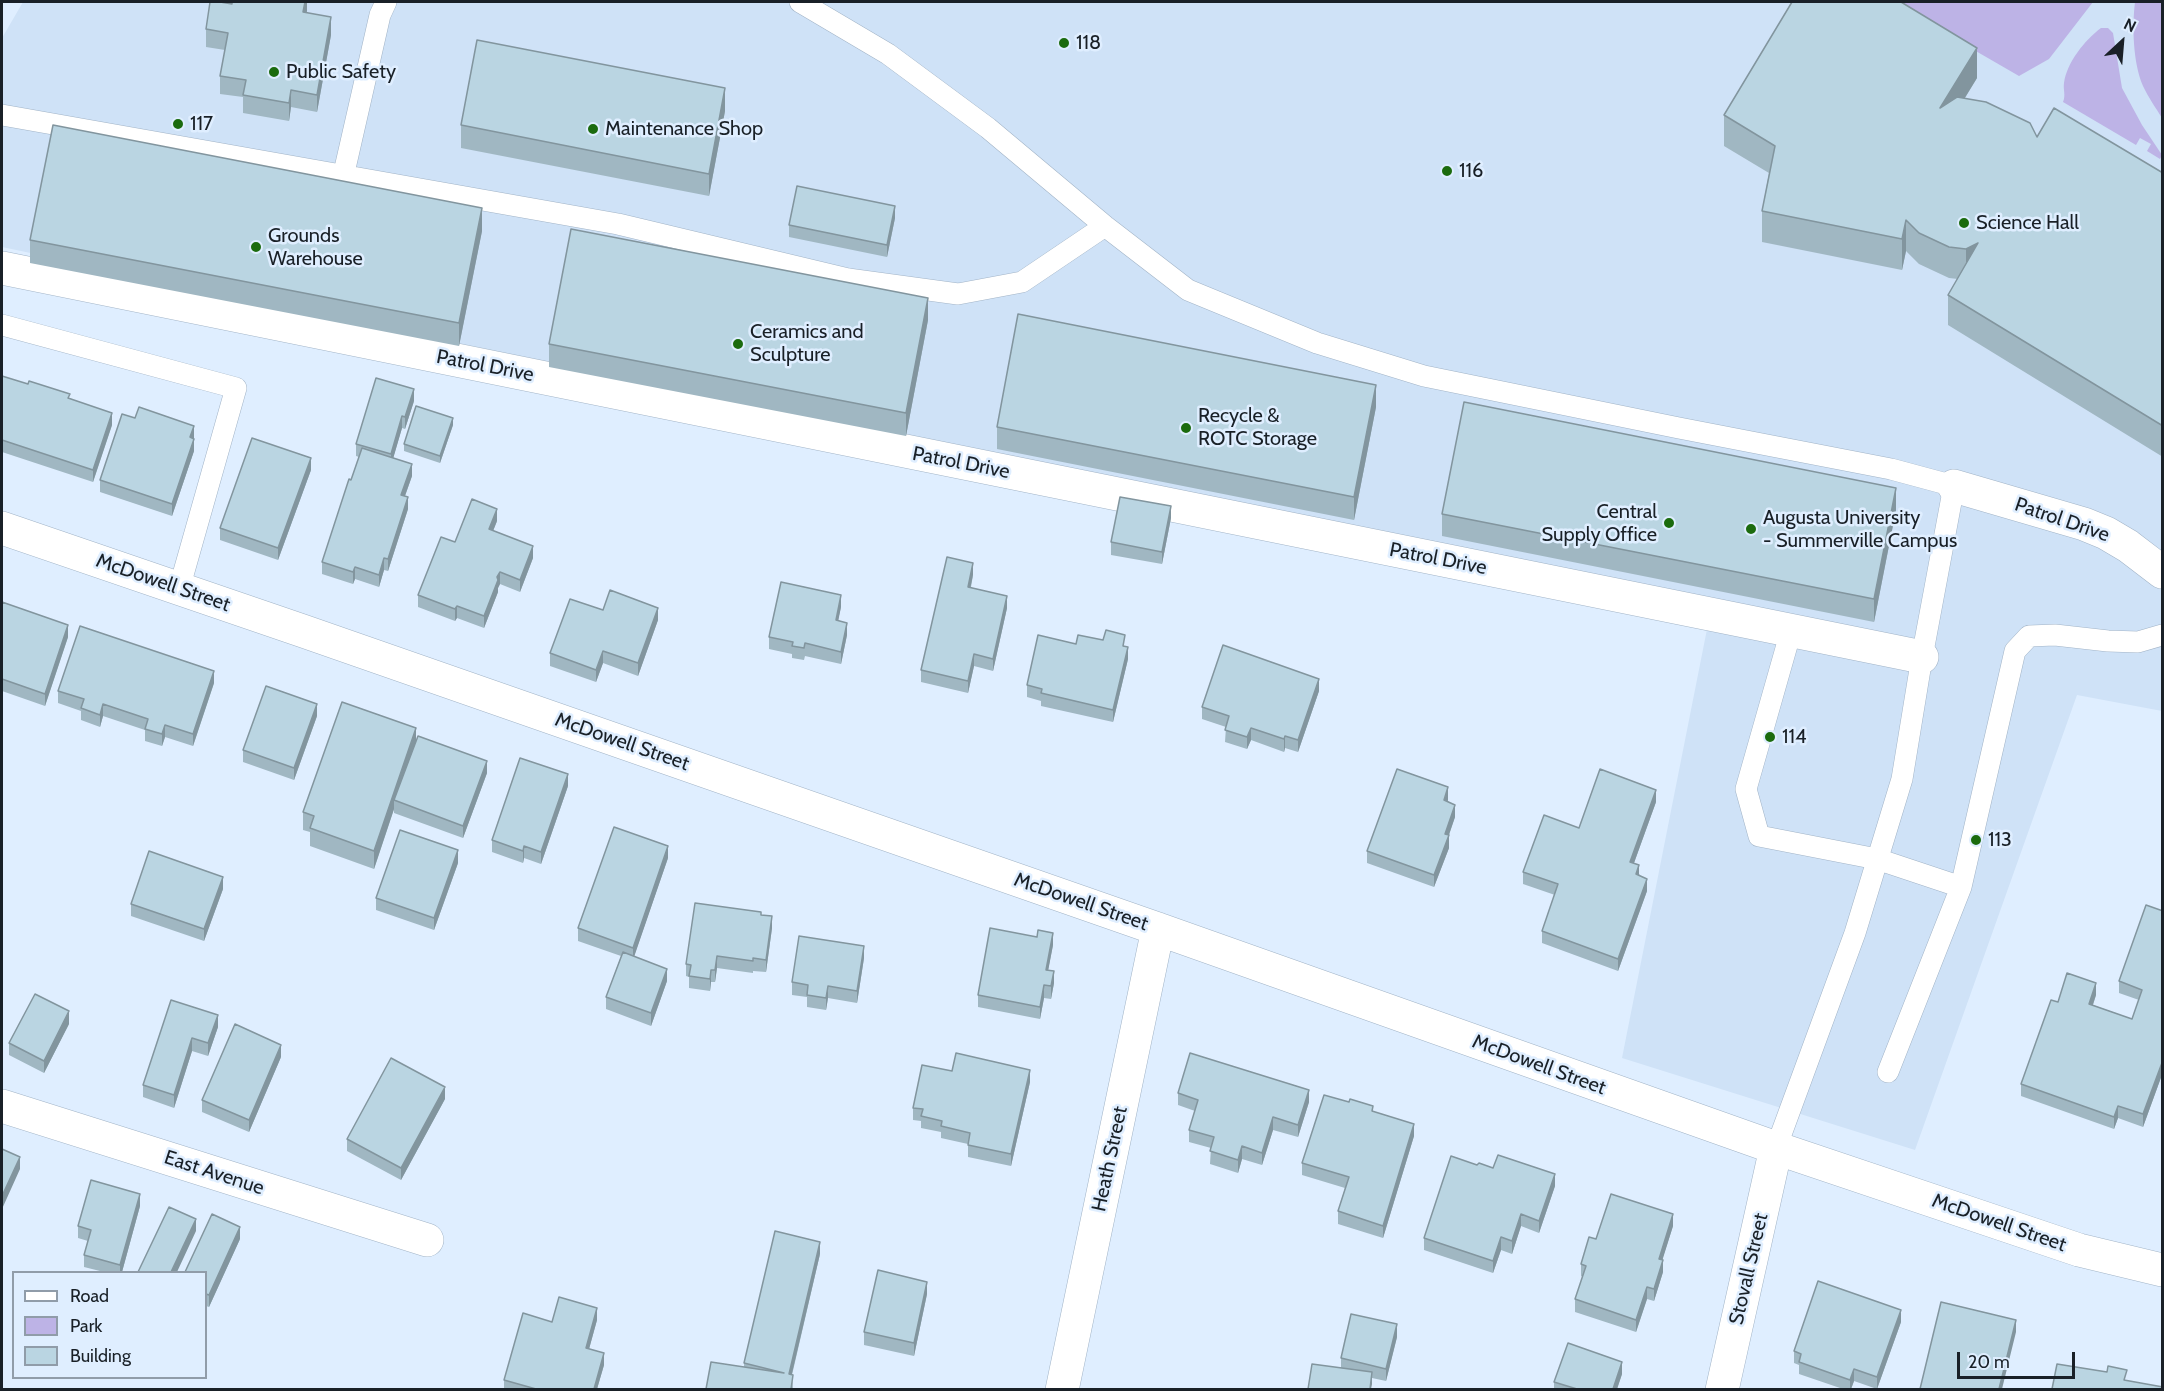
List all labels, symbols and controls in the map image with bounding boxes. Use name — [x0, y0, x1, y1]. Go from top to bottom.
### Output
north arrow — [2092, 12, 2152, 72]
text: N — [2121, 14, 2139, 36]
place label: 118 — [1076, 31, 1101, 55]
marker: 118 — [1057, 36, 1071, 50]
place label: Public Safety — [286, 60, 396, 84]
marker: Public Safety — [267, 65, 281, 79]
place label: 117 — [190, 112, 213, 136]
marker: 117 — [171, 117, 185, 131]
place label: Maintenance Shop — [605, 117, 763, 141]
marker: Maintenance Shop — [586, 122, 600, 136]
place label: 116 — [1459, 159, 1483, 183]
marker: 116 — [1440, 164, 1454, 178]
place label: Science Hall — [1976, 211, 2079, 235]
marker: Science Hall — [1957, 216, 1971, 230]
place label: Grounds Warehouse — [268, 224, 363, 271]
marker: Grounds Warehouse — [249, 240, 263, 254]
place label: Ceramics and Sculpture — [750, 320, 864, 367]
marker: Ceramics and Sculpture — [731, 337, 745, 351]
street label: Patrol Drive — [434, 345, 536, 387]
place label: Recycle & ROTC Storage — [1198, 404, 1317, 451]
marker: Recycle & ROTC Storage — [1179, 421, 1193, 435]
street label: Patrol Drive — [910, 442, 1012, 484]
street label: Patrol Drive — [2012, 493, 2112, 547]
place label: Central Supply Office — [1542, 500, 1657, 547]
place label: Augusta University - Summerville Campus — [1763, 506, 1957, 553]
marker: Central Supply Office — [1662, 516, 1676, 530]
marker: Augusta University - Summerville Campus — [1744, 522, 1758, 536]
street label: Patrol Drive — [1387, 538, 1489, 580]
street label: McDowell Street — [93, 549, 233, 617]
street label: McDowell Street — [552, 708, 692, 776]
place label: 114 — [1782, 725, 1807, 749]
marker: 114 — [1763, 730, 1777, 744]
place label: 113 — [1988, 828, 2012, 852]
marker: 113 — [1969, 833, 1983, 847]
street label: McDowell Street — [1011, 868, 1151, 936]
street label: McDowell Street — [1469, 1030, 1609, 1100]
street label: Heath Street — [1087, 1104, 1133, 1214]
street label: East Avenue — [161, 1146, 267, 1200]
street label: McDowell Street — [1929, 1189, 2069, 1257]
street label: Stovall Street — [1725, 1211, 1773, 1327]
legend — [12, 1271, 207, 1379]
text: Road — [70, 1285, 109, 1307]
text: Park — [70, 1315, 102, 1337]
scale bar — [1960, 1340, 2078, 1378]
text: Building — [70, 1345, 131, 1367]
text: 20 m — [1968, 1351, 2010, 1373]

